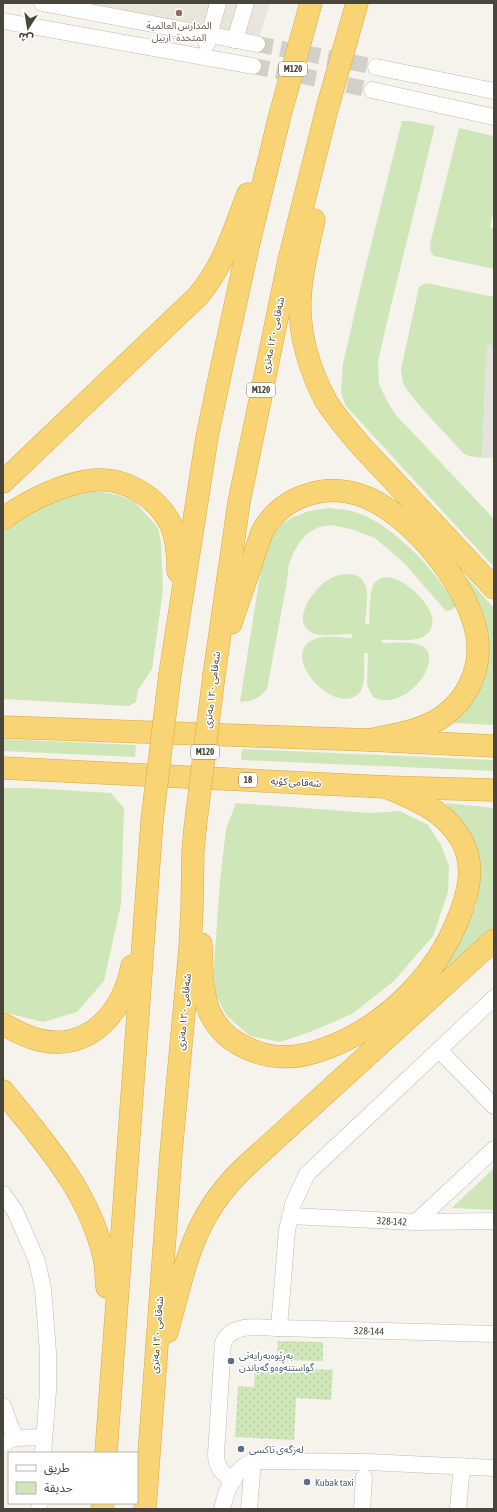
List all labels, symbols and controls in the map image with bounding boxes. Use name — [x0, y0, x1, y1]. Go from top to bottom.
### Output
north arrow — [8, 8, 48, 48]
marker: المدارس العالمية المتحدة - اربيل — [174, 8, 184, 18]
place label: المدارس العالمية المتحدة - اربيل — [146, 20, 212, 44]
text: ش — [17, 29, 35, 45]
road number: M120 — [279, 62, 307, 76]
street label: شەقامی ١٢٠ مەتری — [260, 296, 287, 374]
road number: M120 — [247, 383, 275, 397]
street label: شەقامی ١٢٠ مەتری — [202, 651, 223, 729]
road number: M120 — [191, 745, 219, 759]
road number: 18 — [239, 773, 257, 787]
street label: شەقامی کۆیە — [270, 775, 322, 790]
street label: شەقامی ١٢٠ مەتری — [175, 973, 194, 1051]
street label: 328-142 — [377, 1215, 408, 1227]
street label: شەقامی ١٢٠ مەتری — [149, 1296, 166, 1374]
street label: 328-144 — [354, 1325, 385, 1336]
place label: بەڕێوەبەرایەتی گواستنەوەو گەیاندن — [239, 1350, 315, 1374]
marker: بەڕێوەبەرایەتی گواستنەوەو گەیاندن — [226, 1356, 236, 1366]
marker: لەزگەی تاکسی — [236, 1444, 246, 1454]
place label: لەزگەی تاکسی — [249, 1444, 304, 1456]
legend — [8, 1452, 138, 1504]
text: طريق — [44, 1461, 70, 1476]
marker: Kubak taxi — [302, 1477, 312, 1487]
place label: Kubak taxi — [315, 1477, 354, 1488]
text: حديقة — [44, 1481, 73, 1495]

